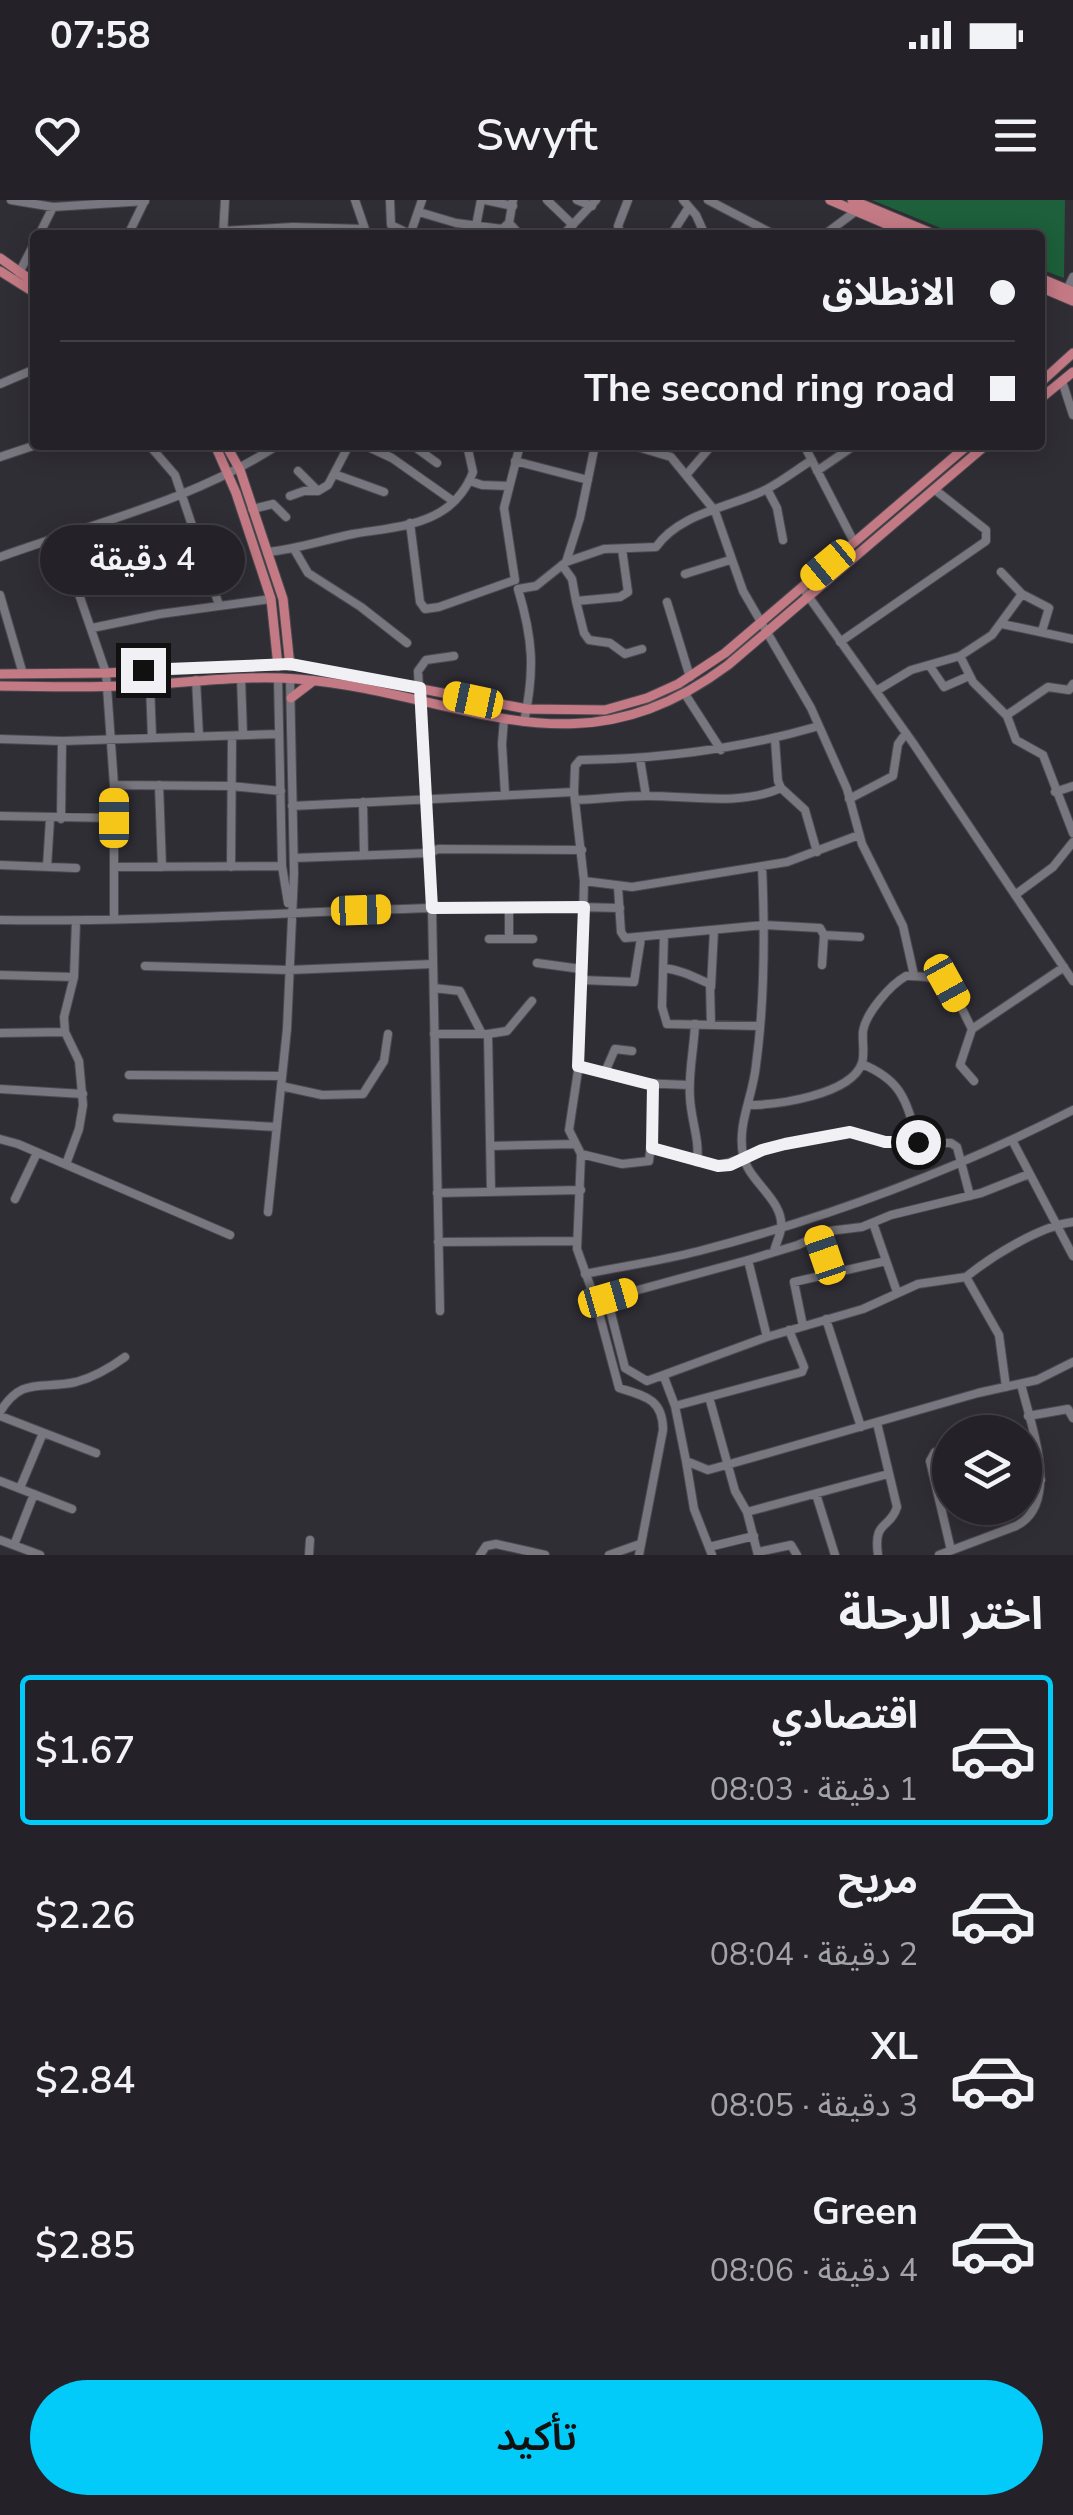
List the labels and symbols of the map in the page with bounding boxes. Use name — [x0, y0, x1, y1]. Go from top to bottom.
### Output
callout: 4 دقيقة — [41, 525, 246, 595]
car — [795, 534, 861, 596]
route end — [121, 648, 166, 693]
car — [441, 679, 505, 721]
car — [99, 788, 129, 848]
car — [330, 894, 392, 926]
car — [919, 949, 975, 1017]
route start — [896, 1120, 941, 1165]
car — [801, 1222, 849, 1288]
car — [575, 1275, 641, 1321]

